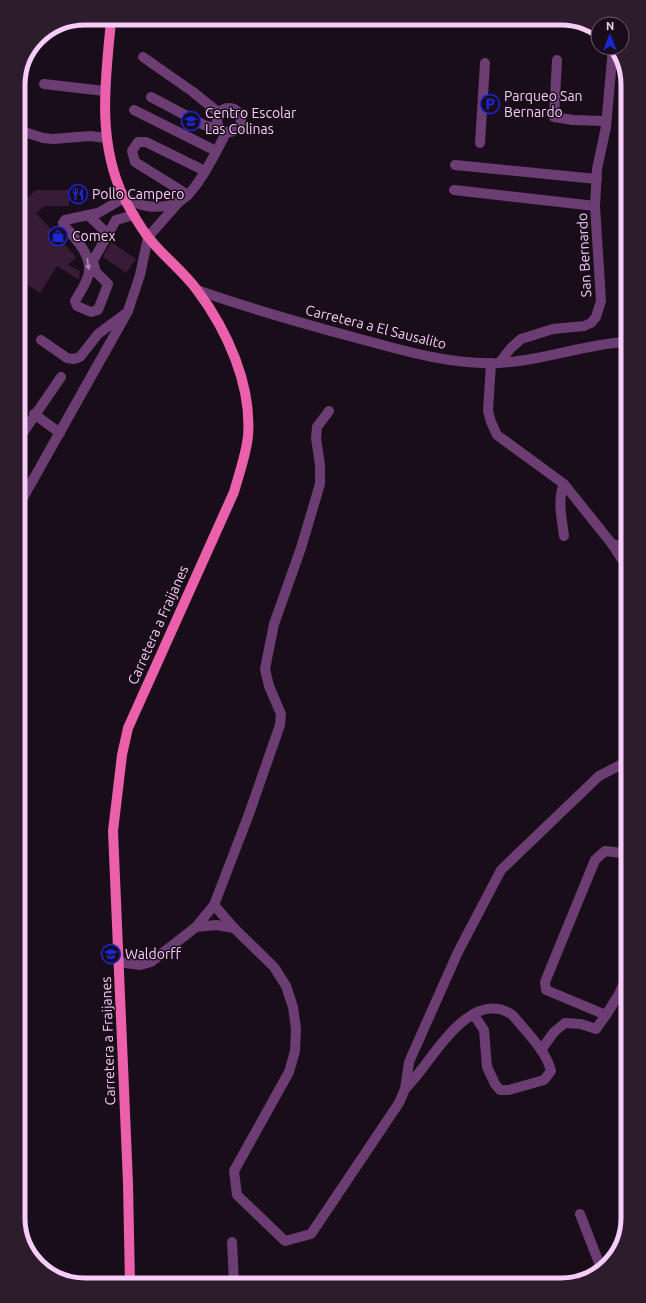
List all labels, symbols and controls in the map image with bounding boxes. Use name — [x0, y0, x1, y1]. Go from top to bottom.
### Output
north arrow — [590, 16, 630, 56]
text: N — [606, 20, 614, 32]
place label: Parqueo San Bernardo — [504, 88, 583, 120]
parking icon: Parqueo San Bernardo — [479, 93, 501, 115]
place label: Centro Escolar Las Colinas — [205, 105, 297, 137]
school or university icon: Centro Escolar Las Colinas — [180, 110, 202, 132]
restaurant icon: Pollo Campero — [67, 183, 89, 205]
place label: Pollo Campero — [92, 186, 184, 202]
street label: San Bernardo — [574, 212, 594, 298]
shop icon: Comex — [47, 225, 69, 247]
place label: Comex — [72, 228, 116, 244]
one-way arrow — [85, 258, 91, 270]
street label: Carretera a El Sausalito — [304, 302, 448, 352]
street label: Carretera a Fraijanes — [124, 563, 192, 687]
school or university icon: Waldorff — [100, 943, 122, 965]
place label: Waldorff — [125, 946, 181, 962]
street label: Carretera a Fraijanes — [98, 976, 118, 1106]

